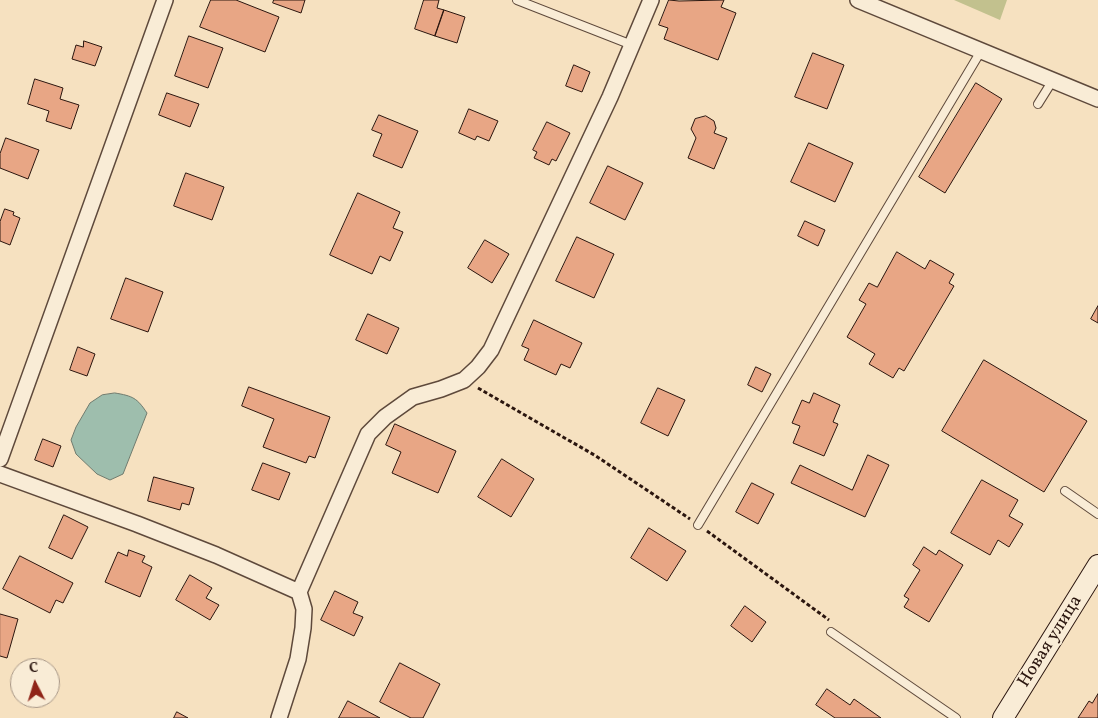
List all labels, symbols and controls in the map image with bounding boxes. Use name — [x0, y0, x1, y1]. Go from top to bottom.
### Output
street label: Новая улица — [1014, 592, 1088, 692]
north arrow — [10, 658, 60, 708]
text: С — [28, 659, 39, 678]

